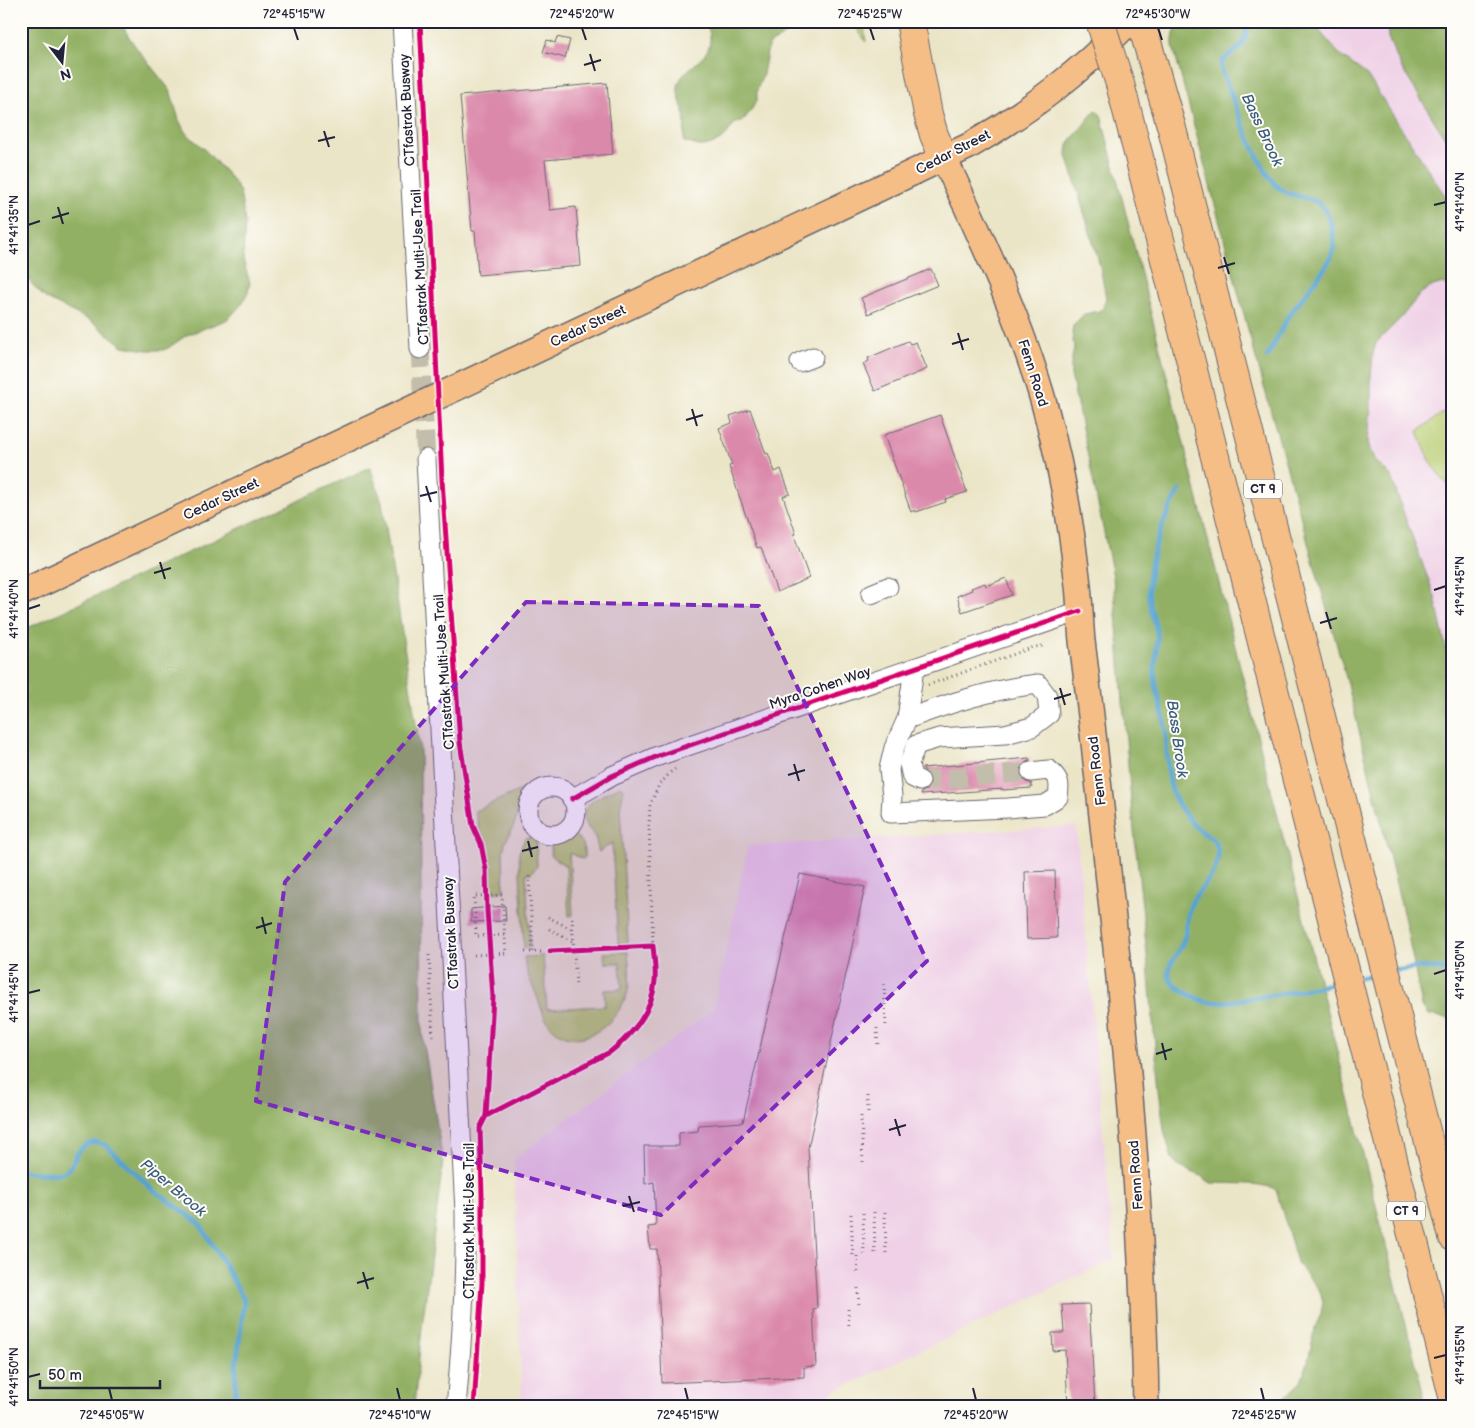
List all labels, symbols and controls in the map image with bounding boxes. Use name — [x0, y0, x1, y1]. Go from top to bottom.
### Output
text: 72°45'15"W — [263, 7, 325, 22]
text: 72°45'20"W — [550, 7, 614, 22]
text: 72°45'25"W — [838, 7, 902, 22]
text: 72°45'30"W — [1126, 7, 1190, 22]
north arrow — [38, 38, 88, 88]
street label: CTfastrak Busway — [396, 53, 418, 167]
text: N — [58, 64, 73, 84]
water label: Bass Brook — [1237, 91, 1287, 170]
street label: Cedar Street — [913, 126, 994, 178]
text: 41°41'40"N — [1453, 172, 1468, 232]
street label: CTfastrak Multi-Use Trail — [407, 189, 433, 345]
text: 41°41'35"N — [7, 195, 22, 255]
street label: Cedar Street — [548, 301, 629, 351]
street label: Fenn Road — [1014, 337, 1052, 409]
street label: Cedar Street — [181, 474, 262, 524]
road number: CT 9 — [1244, 479, 1282, 498]
text: 41°41'45"N — [1453, 556, 1468, 616]
text: 41°41'40"N — [7, 579, 22, 639]
street label: CTfastrak Multi-Use Trail — [430, 594, 458, 750]
street label: Myra Cohen Way — [767, 662, 874, 713]
water label: Bass Brook — [1162, 699, 1192, 780]
street label: Fenn Road — [1084, 735, 1110, 807]
street label: CTfastrak Busway — [440, 876, 462, 990]
text: 41°41'50"N — [1453, 940, 1468, 1000]
text: 41°41'45"N — [7, 963, 22, 1023]
street label: Fenn Road — [1125, 1140, 1147, 1210]
street label: CTfastrak Multi-Use Trail — [461, 1143, 478, 1299]
water label: Piper Brook — [136, 1155, 210, 1221]
road number: CT 9 — [1387, 1202, 1425, 1220]
text: 41°41'55"N — [1453, 1325, 1468, 1385]
text: 41°41'50"N — [7, 1347, 22, 1407]
scale bar — [40, 1358, 160, 1390]
text: 50 m — [48, 1366, 82, 1385]
text: 72°45'05"W — [80, 1408, 144, 1423]
text: 72°45'10"W — [369, 1408, 431, 1423]
text: 72°45'15"W — [657, 1408, 719, 1423]
text: 72°45'20"W — [944, 1408, 1008, 1423]
text: 72°45'25"W — [1232, 1408, 1296, 1423]

